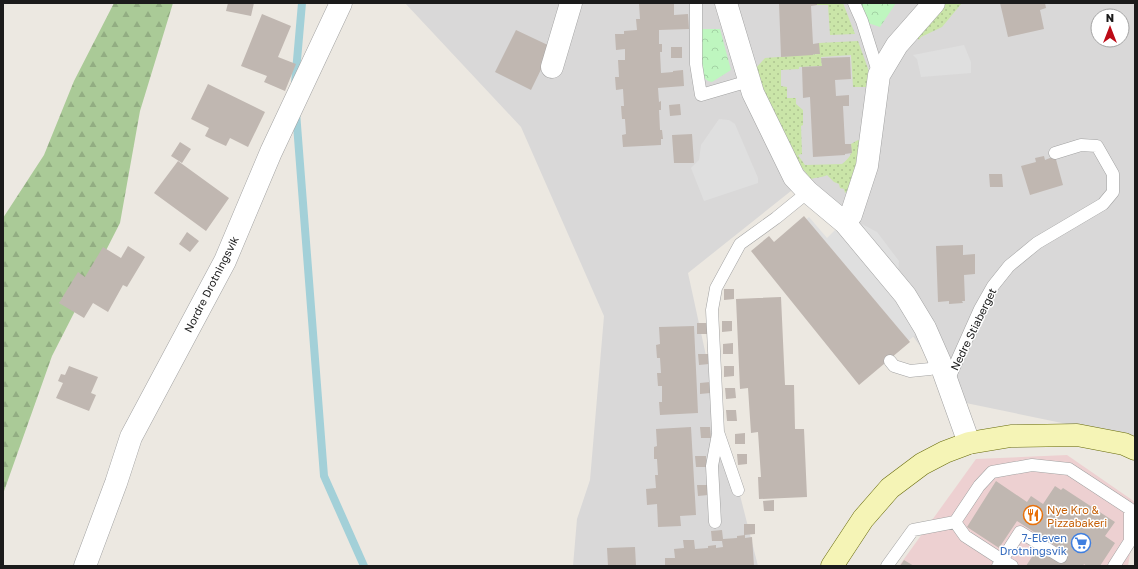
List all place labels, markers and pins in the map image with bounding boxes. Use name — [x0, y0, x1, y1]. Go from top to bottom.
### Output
place label: Nye Kro & Pizzabakeri — [1047, 503, 1107, 529]
restaurant icon: Nye Kro & Pizzabakeri — [1022, 504, 1044, 526]
place label: 7-Eleven Drotningsvik — [1000, 531, 1067, 557]
supermarket icon: 7-Eleven Drotningsvik — [1070, 532, 1092, 554]

